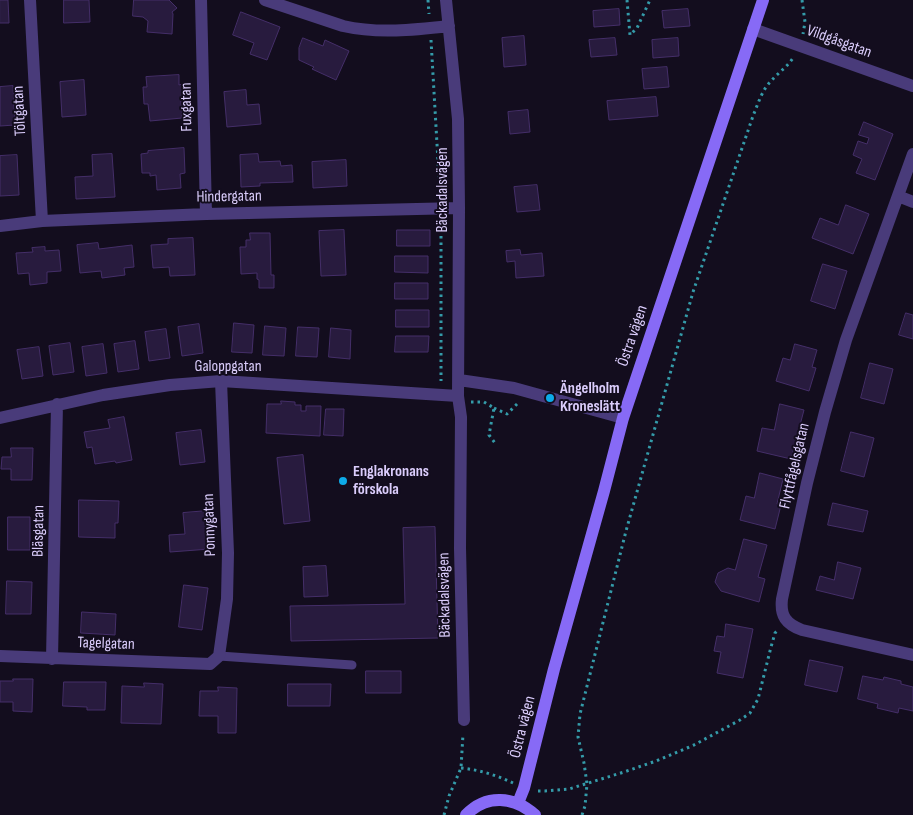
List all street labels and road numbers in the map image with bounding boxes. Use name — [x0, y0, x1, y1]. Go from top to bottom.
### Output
street label: Vildgåsgatan — [804, 21, 874, 63]
street label: Fuxgatan — [177, 82, 197, 132]
street label: Töltgatan — [9, 85, 31, 137]
street label: Bäckadalsvägen — [433, 147, 453, 233]
street label: Hindergatan — [196, 187, 262, 207]
street label: Östra vägen — [614, 303, 652, 369]
street label: Galoppgatan — [194, 357, 262, 377]
street label: Flyttfågelsgatan — [776, 421, 814, 511]
street label: Ponnygatan — [199, 493, 221, 557]
street label: Bläsgatan — [29, 505, 49, 557]
street label: Bäckadalsvägen — [435, 552, 455, 638]
street label: Tagelgatan — [77, 633, 135, 655]
street label: Östra vägen — [506, 694, 540, 760]

